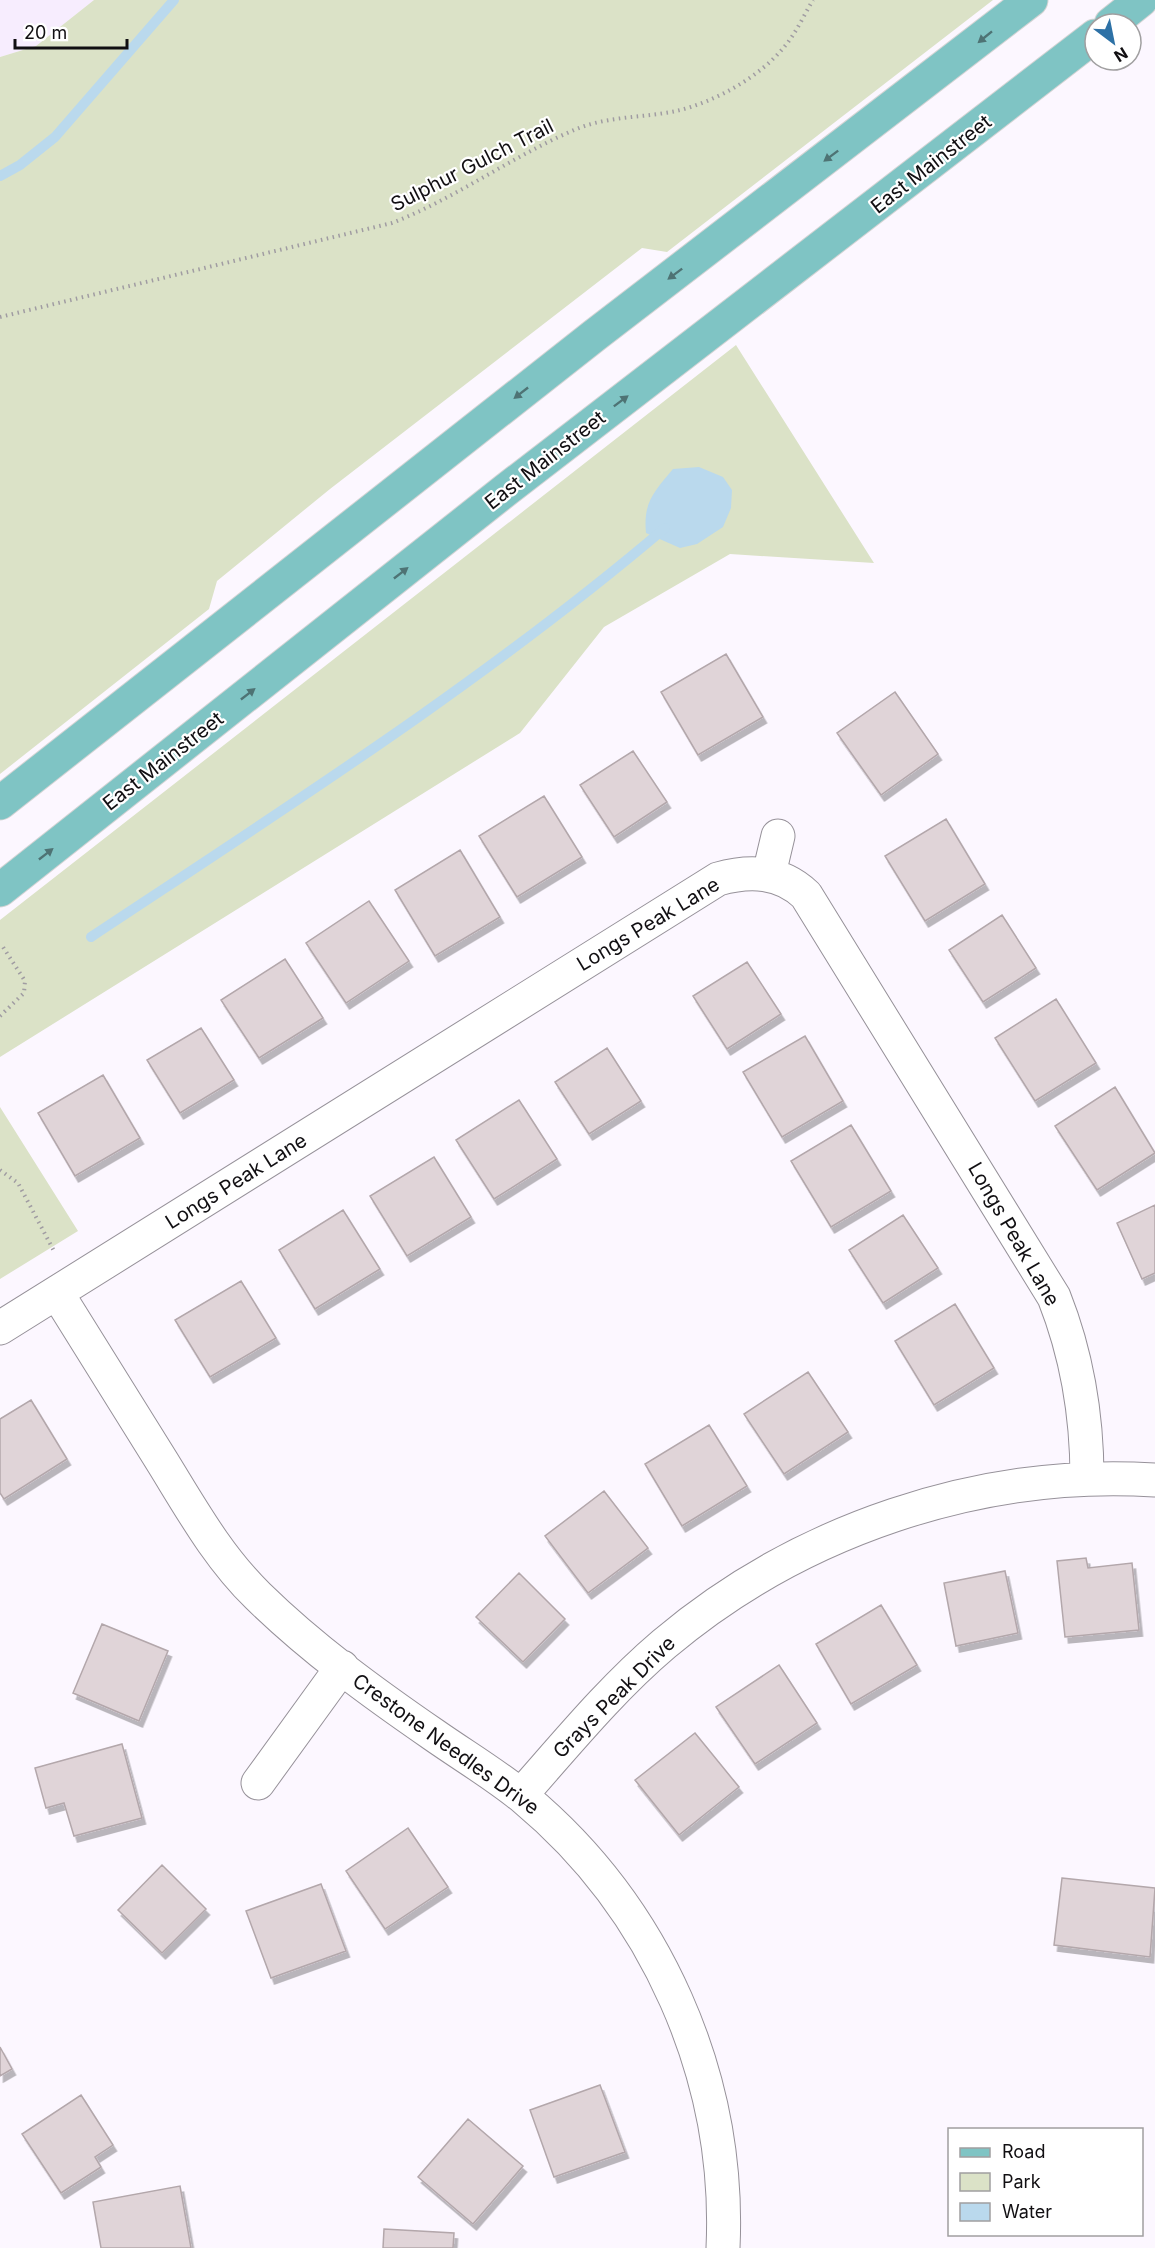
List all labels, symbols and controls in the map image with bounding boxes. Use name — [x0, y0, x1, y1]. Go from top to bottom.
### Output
scale bar — [15, 12, 128, 50]
north arrow — [1083, 12, 1143, 72]
text: 20 m — [24, 22, 67, 43]
one-way arrow — [977, 30, 993, 43]
text: N — [1110, 43, 1131, 66]
street label: East Mainstreet — [866, 109, 996, 218]
street label: Sulphur Gulch Trail — [387, 114, 557, 216]
one-way arrow — [823, 150, 839, 162]
one-way arrow — [668, 268, 684, 280]
one-way arrow — [513, 386, 529, 399]
one-way arrow — [614, 396, 629, 408]
street label: East Mainstreet — [480, 405, 610, 514]
one-way arrow — [393, 566, 409, 579]
one-way arrow — [240, 687, 256, 700]
street label: East Mainstreet — [98, 706, 228, 815]
one-way arrow — [38, 847, 54, 860]
street label: Longs Peak Lane — [572, 872, 724, 976]
street label: Longs Peak Lane — [161, 1128, 311, 1234]
street label: Longs Peak Lane — [963, 1158, 1065, 1310]
street label: Grays Peak Drive — [548, 1631, 680, 1763]
street label: Crestone Needles Drive — [348, 1668, 544, 1820]
legend — [948, 2128, 1143, 2236]
text: Road — [1002, 2141, 1045, 2162]
text: Park — [1002, 2171, 1041, 2192]
text: Water — [1002, 2201, 1052, 2222]

